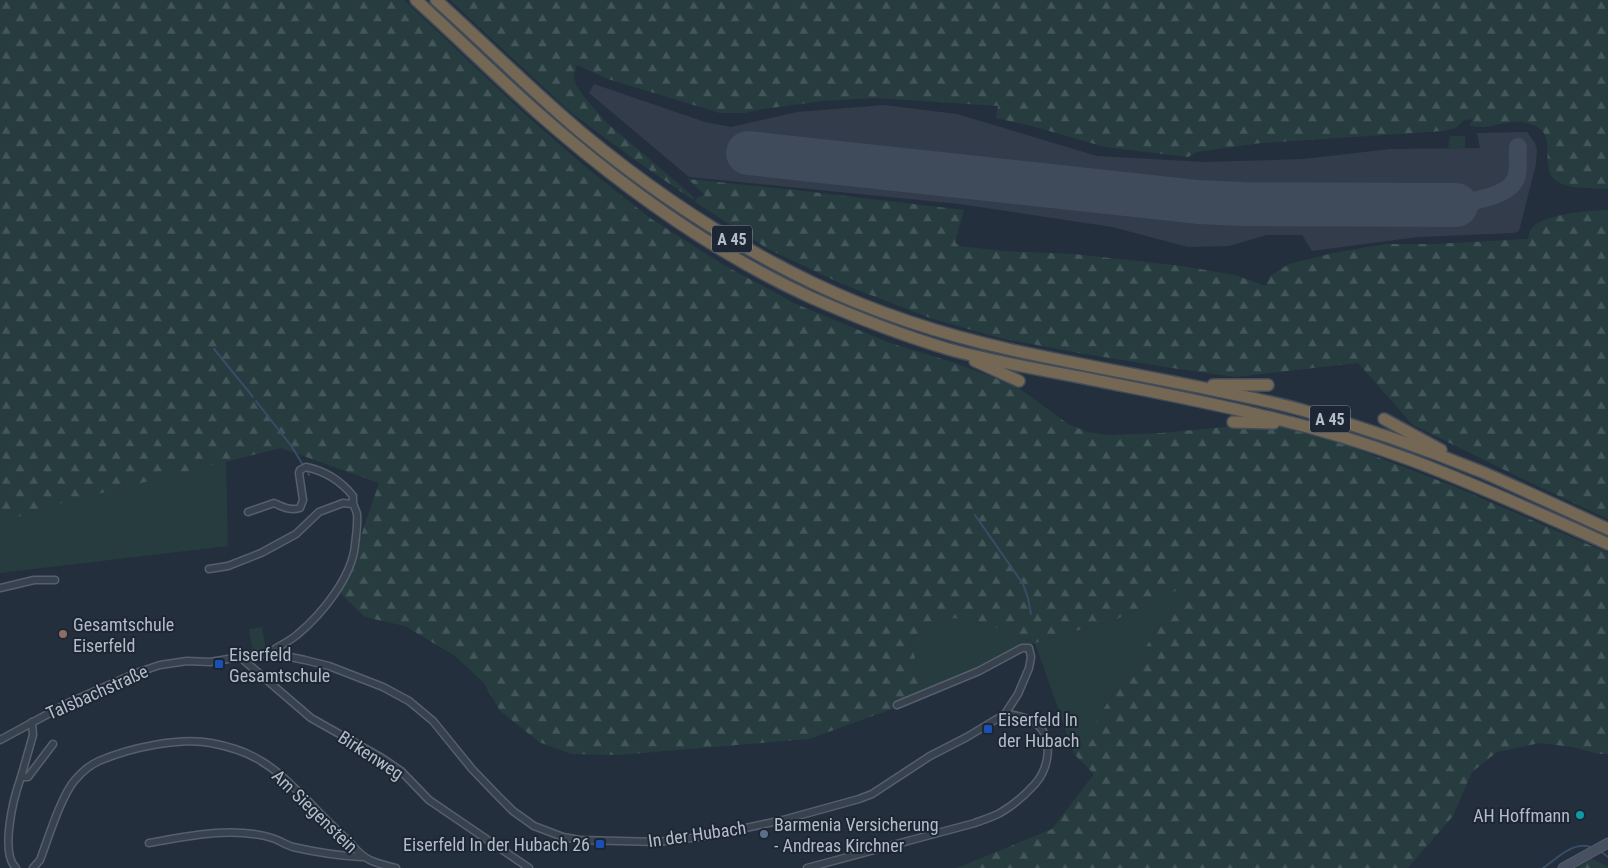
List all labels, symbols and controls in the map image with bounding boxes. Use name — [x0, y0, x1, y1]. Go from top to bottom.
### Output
road number: A 45 — [712, 225, 752, 252]
road number: A 45 — [1310, 406, 1350, 432]
place label: Gesamtschule Eiserfeld — [73, 614, 174, 656]
marker: Gesamtschule Eiserfeld — [57, 628, 69, 640]
place label: Eiserfeld Gesamtschule — [229, 644, 330, 686]
marker: Eiserfeld Gesamtschule — [213, 658, 225, 670]
street label: Talsbachstraße — [43, 660, 151, 724]
place label: Eiserfeld In der Hubach — [998, 709, 1079, 751]
marker: Eiserfeld In der Hubach — [982, 723, 994, 735]
street label: Birkenweg — [334, 726, 408, 784]
street label: Am Siegenstein — [268, 765, 362, 857]
place label: AH Hoffmann — [1473, 805, 1570, 826]
marker: AH Hoffmann — [1574, 809, 1586, 821]
place label: Barmenia Versicherung - Andreas Kirchner — [774, 814, 939, 856]
street label: In der Hubach — [647, 817, 747, 851]
marker: Barmenia Versicherung - Andreas Kirchner — [758, 828, 770, 840]
place label: Eiserfeld In der Hubach 26 — [403, 834, 590, 855]
marker: Eiserfeld In der Hubach 26 — [594, 838, 606, 850]

